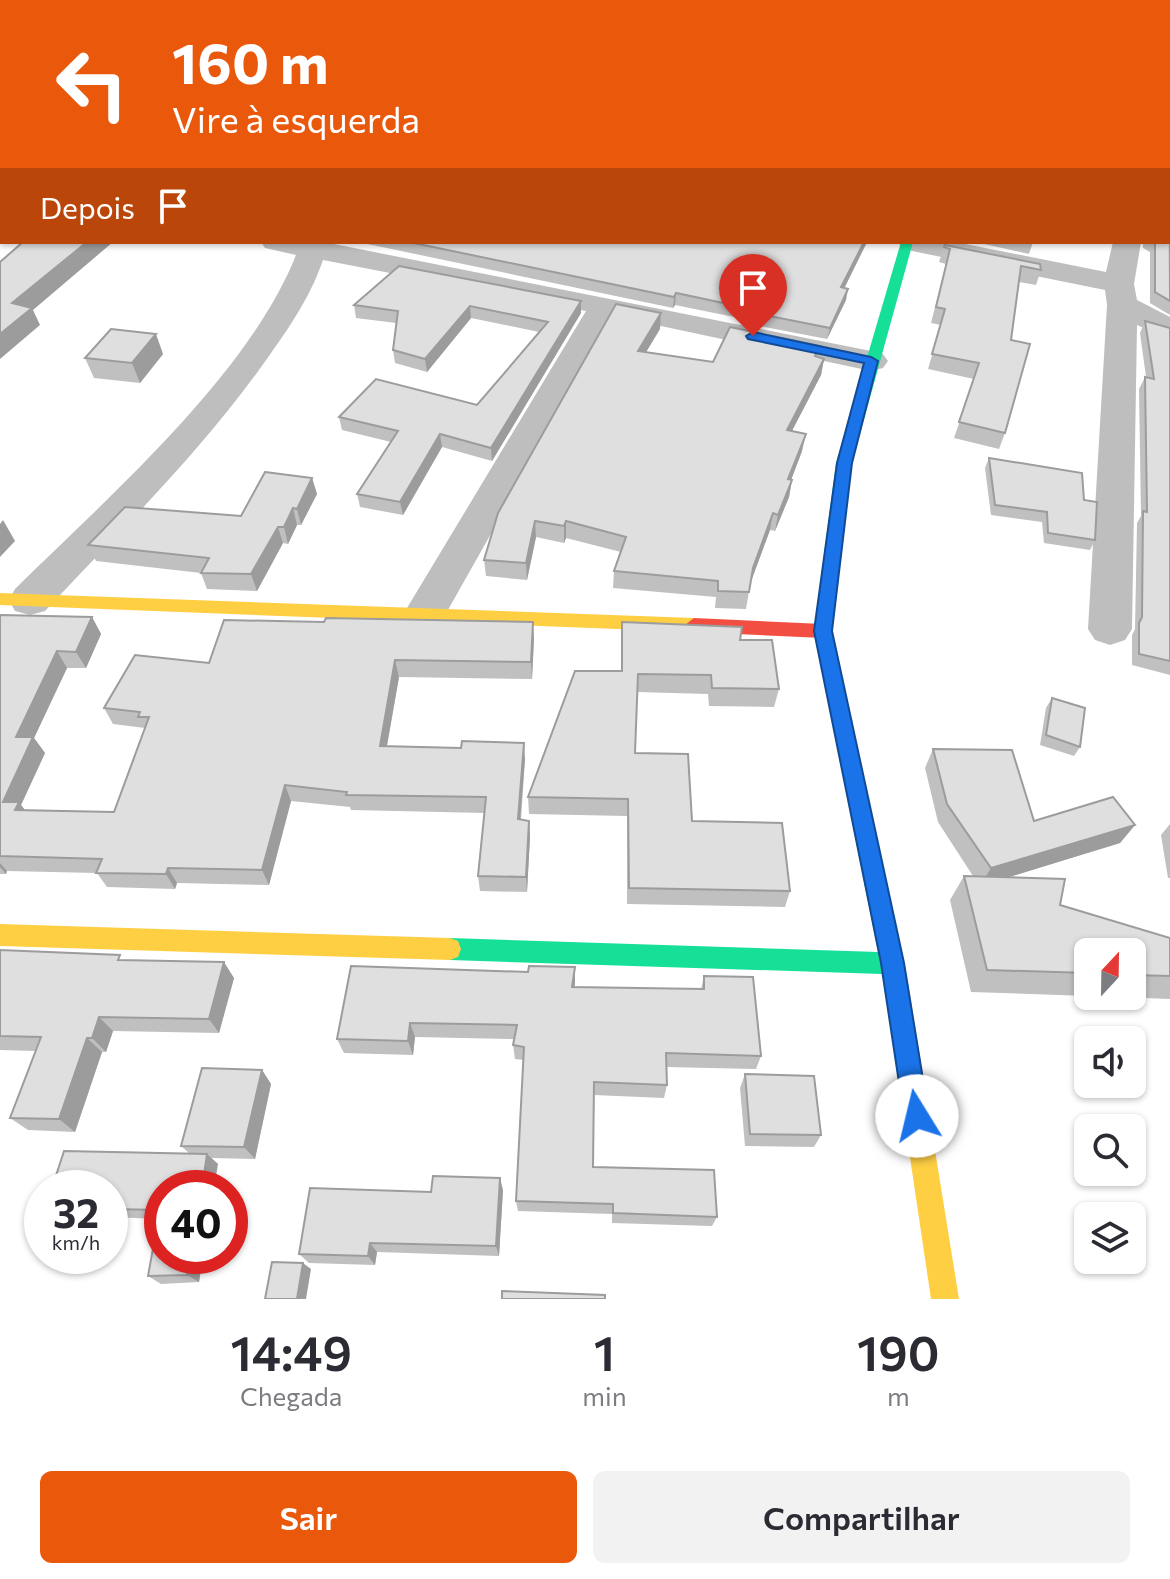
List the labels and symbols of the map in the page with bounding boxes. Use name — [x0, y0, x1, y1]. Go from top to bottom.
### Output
pin — [719, 254, 787, 336]
north arrow — [1074, 938, 1146, 1010]
position arrow — [875, 1074, 959, 1158]
speed limit sign: 40 — [144, 1170, 248, 1274]

